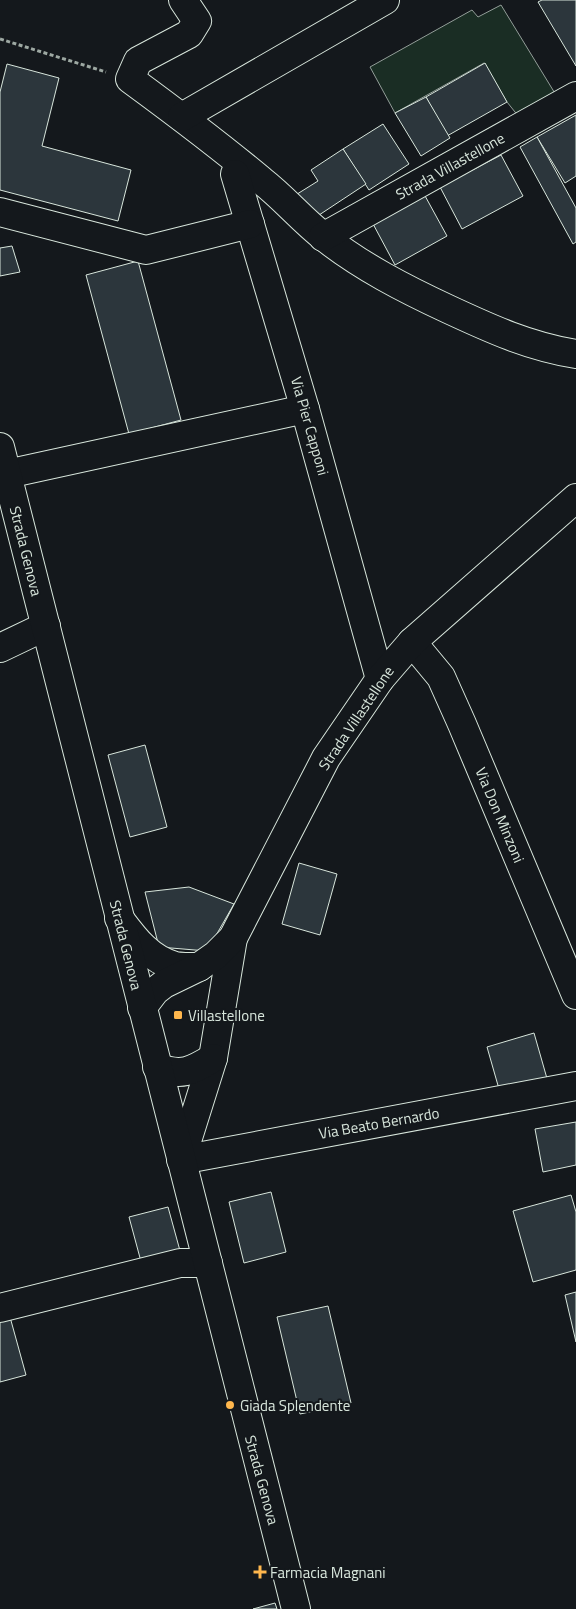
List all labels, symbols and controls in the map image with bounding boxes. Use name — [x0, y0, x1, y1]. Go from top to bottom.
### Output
street label: Strada Villastellone — [391, 126, 509, 206]
street label: Via Pier Capponi — [285, 374, 335, 478]
street label: Strada Genova — [4, 504, 48, 599]
street label: Strada Villastellone — [312, 661, 400, 775]
street label: Via Don Minzoni — [470, 764, 530, 866]
street label: Strada Genova — [104, 898, 148, 993]
place label: Villastellone — [188, 1004, 265, 1027]
marker: Villastellone — [172, 1009, 184, 1021]
street label: Via Beato Bernardo — [317, 1101, 441, 1145]
place label: Giada Splendente — [240, 1394, 350, 1417]
marker: Giada Splendente — [224, 1399, 236, 1411]
street label: Strada Genova — [239, 1433, 285, 1528]
place label: Farmacia Magnani — [270, 1561, 386, 1584]
marker: Farmacia Magnani — [254, 1566, 266, 1578]

